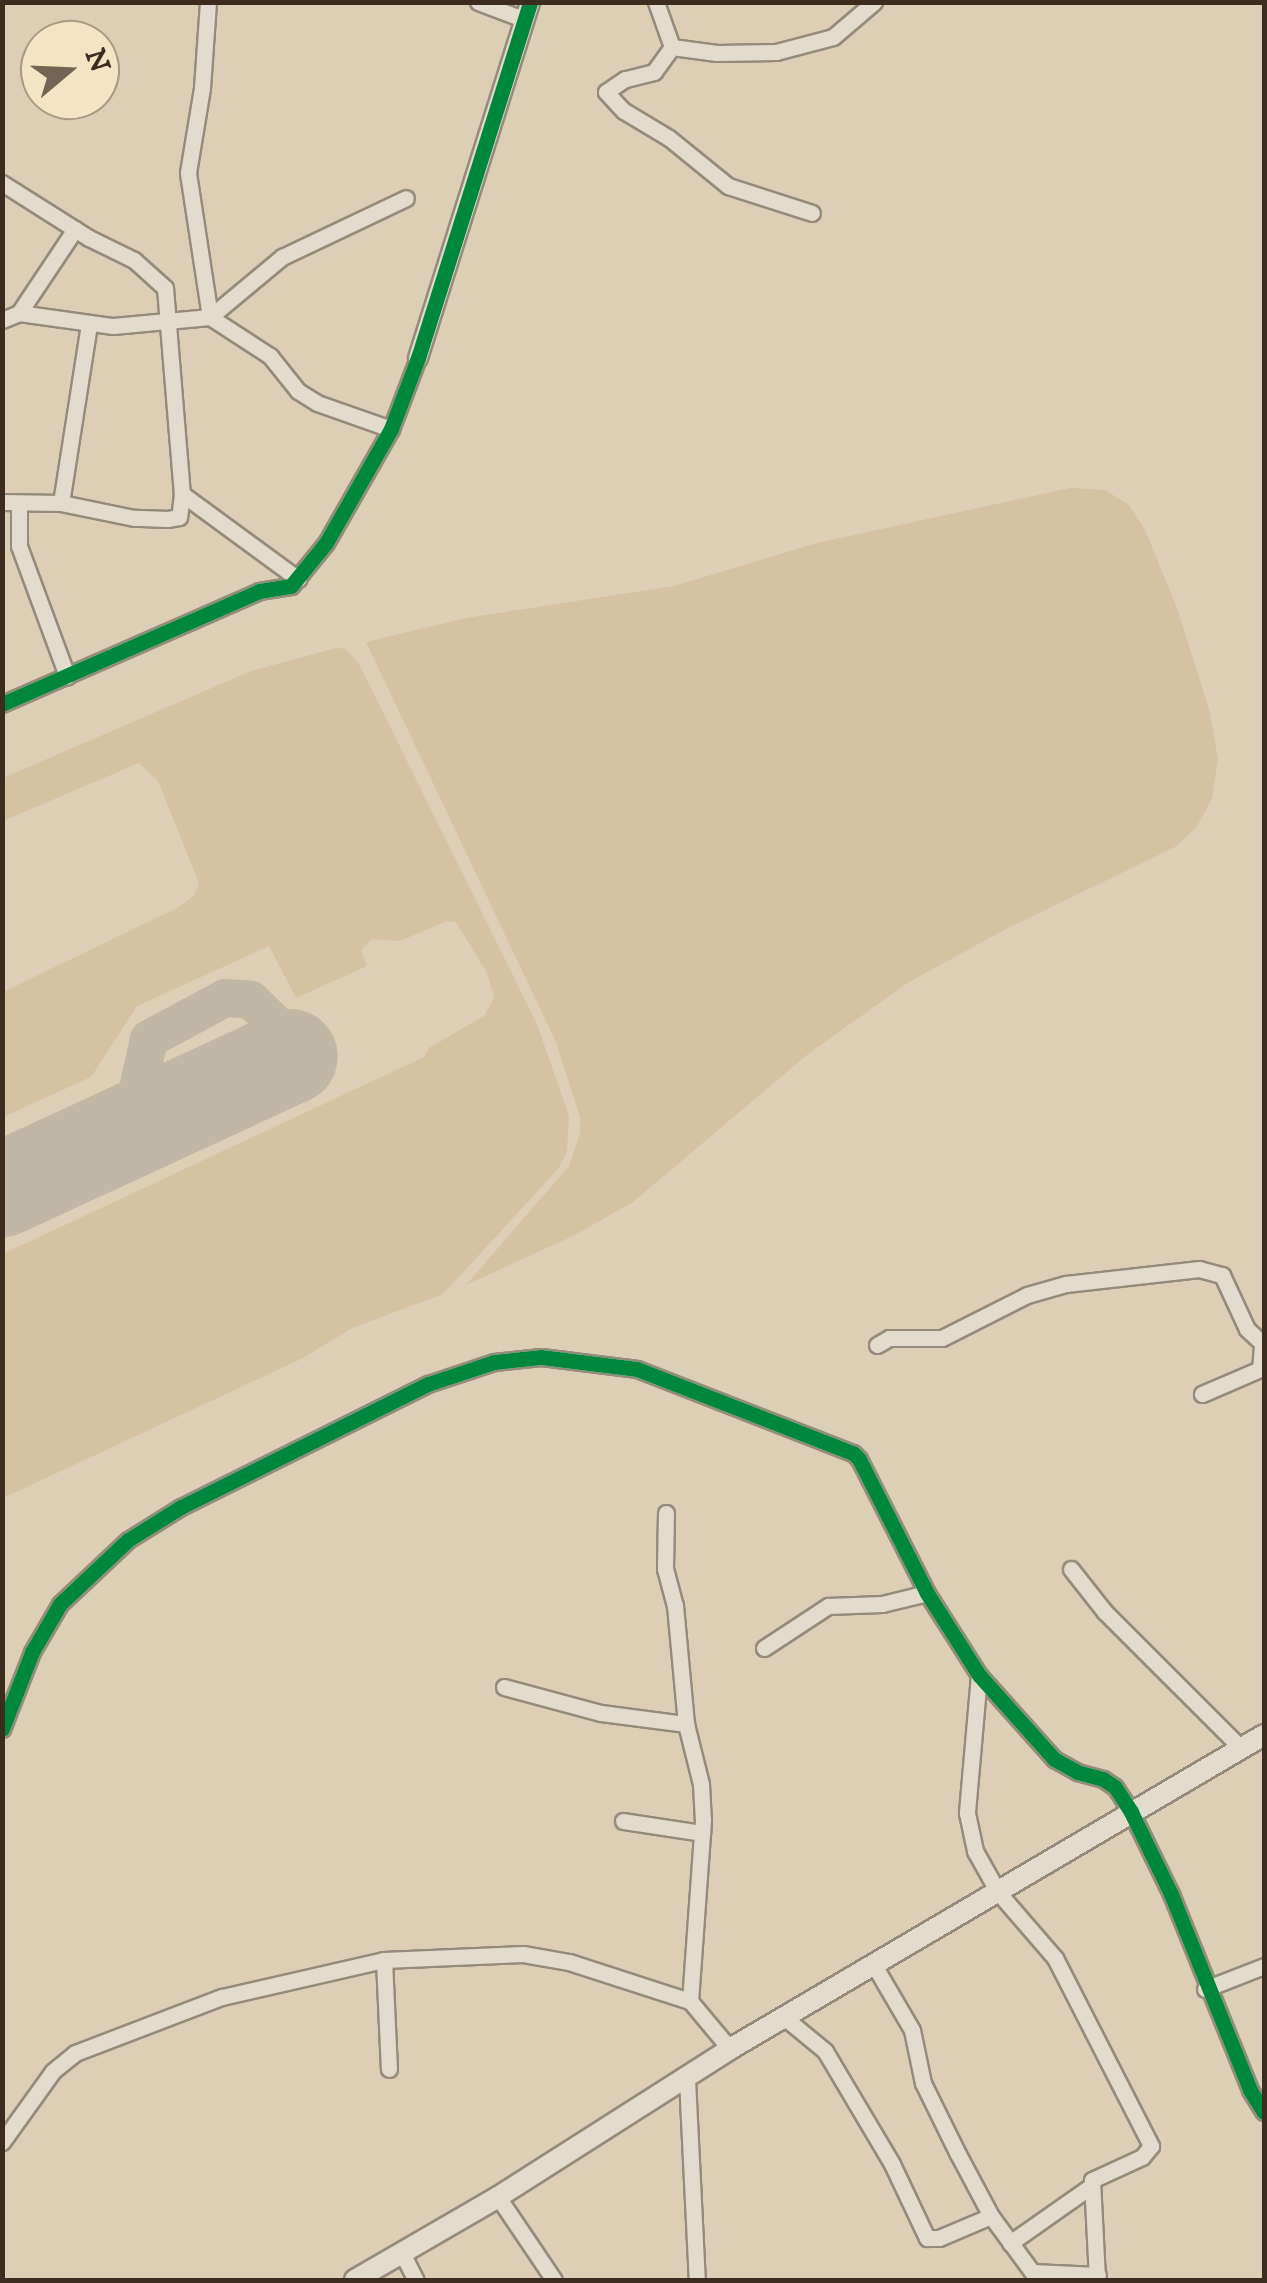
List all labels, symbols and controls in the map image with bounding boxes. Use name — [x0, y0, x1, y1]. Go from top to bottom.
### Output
north arrow — [20, 20, 120, 120]
text: N — [77, 44, 117, 77]

